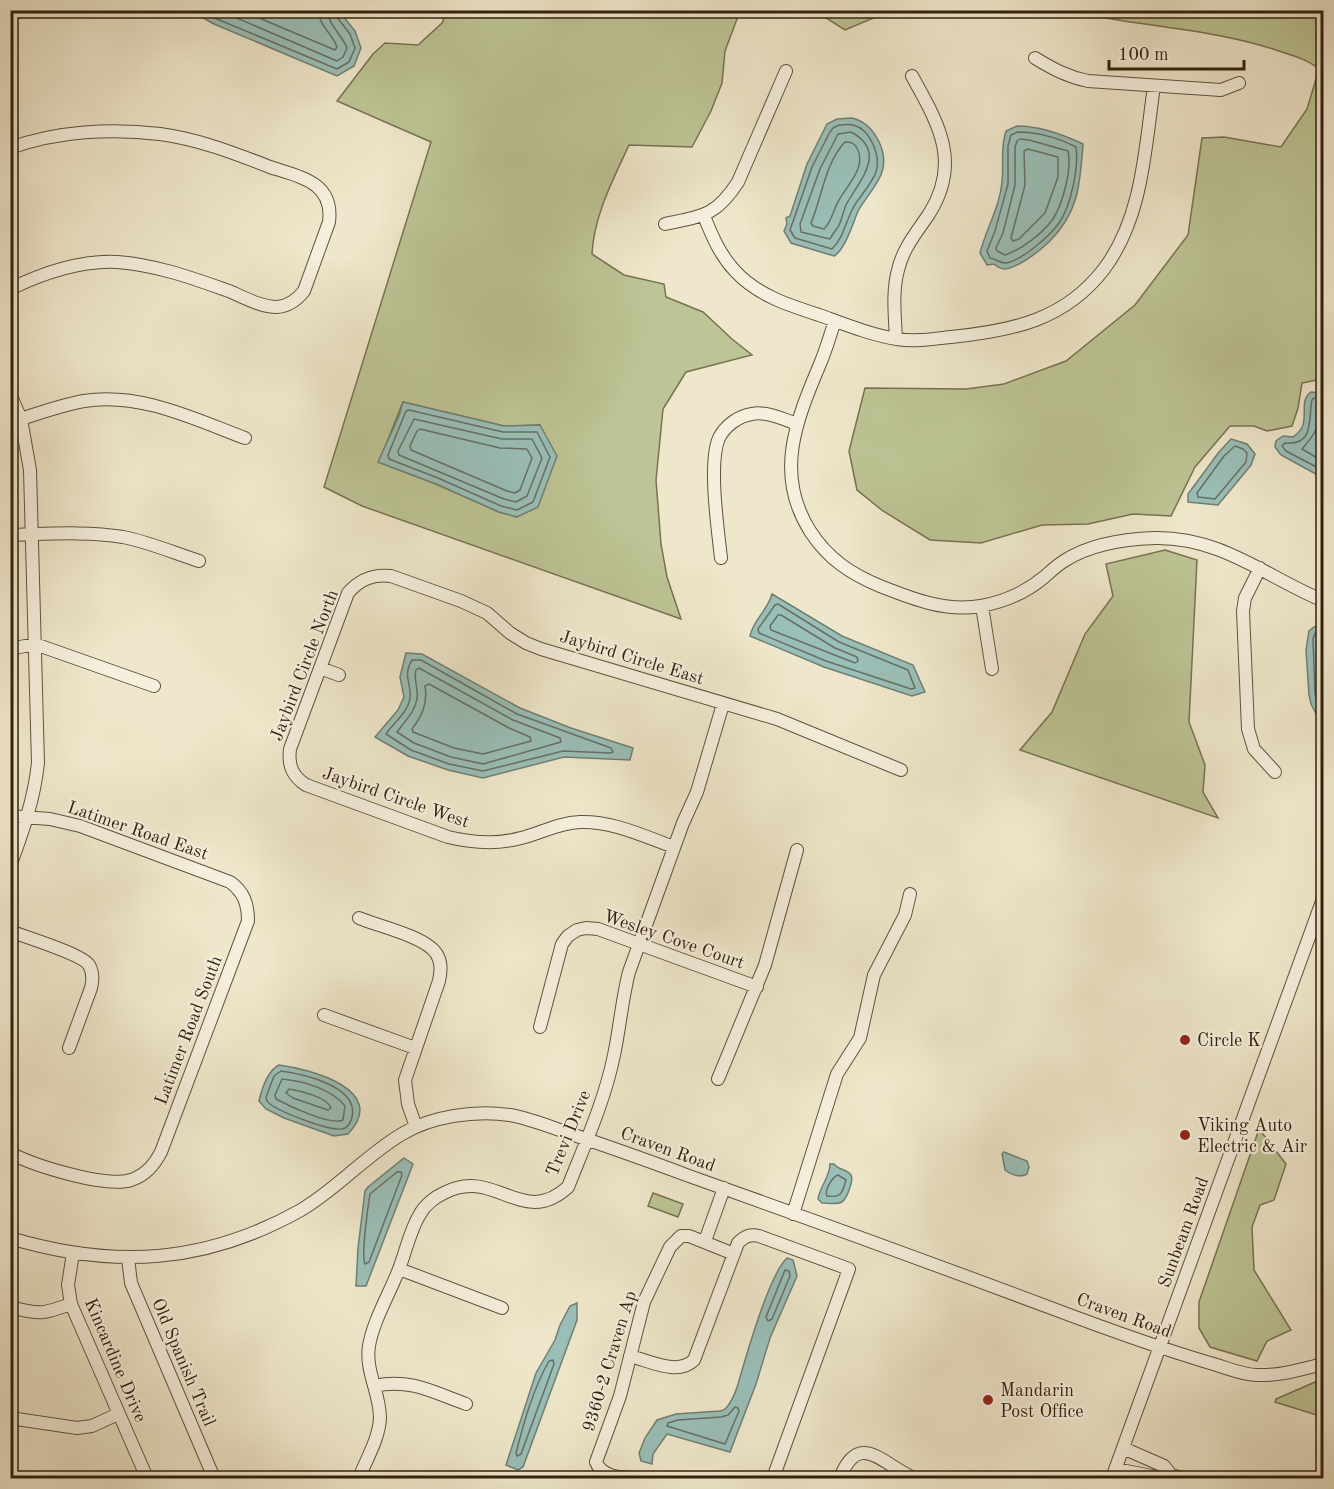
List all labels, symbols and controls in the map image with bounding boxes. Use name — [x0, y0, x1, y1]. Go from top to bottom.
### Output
scale bar — [1109, 33, 1244, 71]
text: 100 m — [1118, 46, 1169, 64]
street label: Jaybird Circle North — [268, 587, 342, 743]
street label: Jaybird Circle East — [558, 627, 706, 688]
street label: Jaybird Circle West — [320, 764, 471, 832]
street label: Latimer Road East — [65, 798, 210, 863]
street label: Wesley Cove Court — [601, 907, 746, 973]
street label: Latimer Road South — [152, 953, 226, 1107]
place label: Circle K — [1197, 1032, 1261, 1050]
marker: Circle K — [1178, 1033, 1192, 1047]
street label: Trevi Drive — [544, 1088, 594, 1179]
place label: Viking Auto Electric & Air — [1197, 1117, 1308, 1156]
street label: Craven Road — [618, 1124, 718, 1175]
marker: Viking Auto Electric & Air — [1178, 1128, 1192, 1142]
street label: Sunbeam Road — [1156, 1175, 1212, 1290]
street label: 9360-2 Craven Ap — [580, 1289, 640, 1434]
street label: Craven Road — [1074, 1290, 1174, 1341]
street label: Kincardine Drive — [81, 1296, 149, 1425]
street label: Old Spanish Trail — [148, 1296, 218, 1429]
place label: Mandarin Post Office — [1000, 1382, 1084, 1421]
marker: Mandarin Post Office — [981, 1393, 995, 1407]

